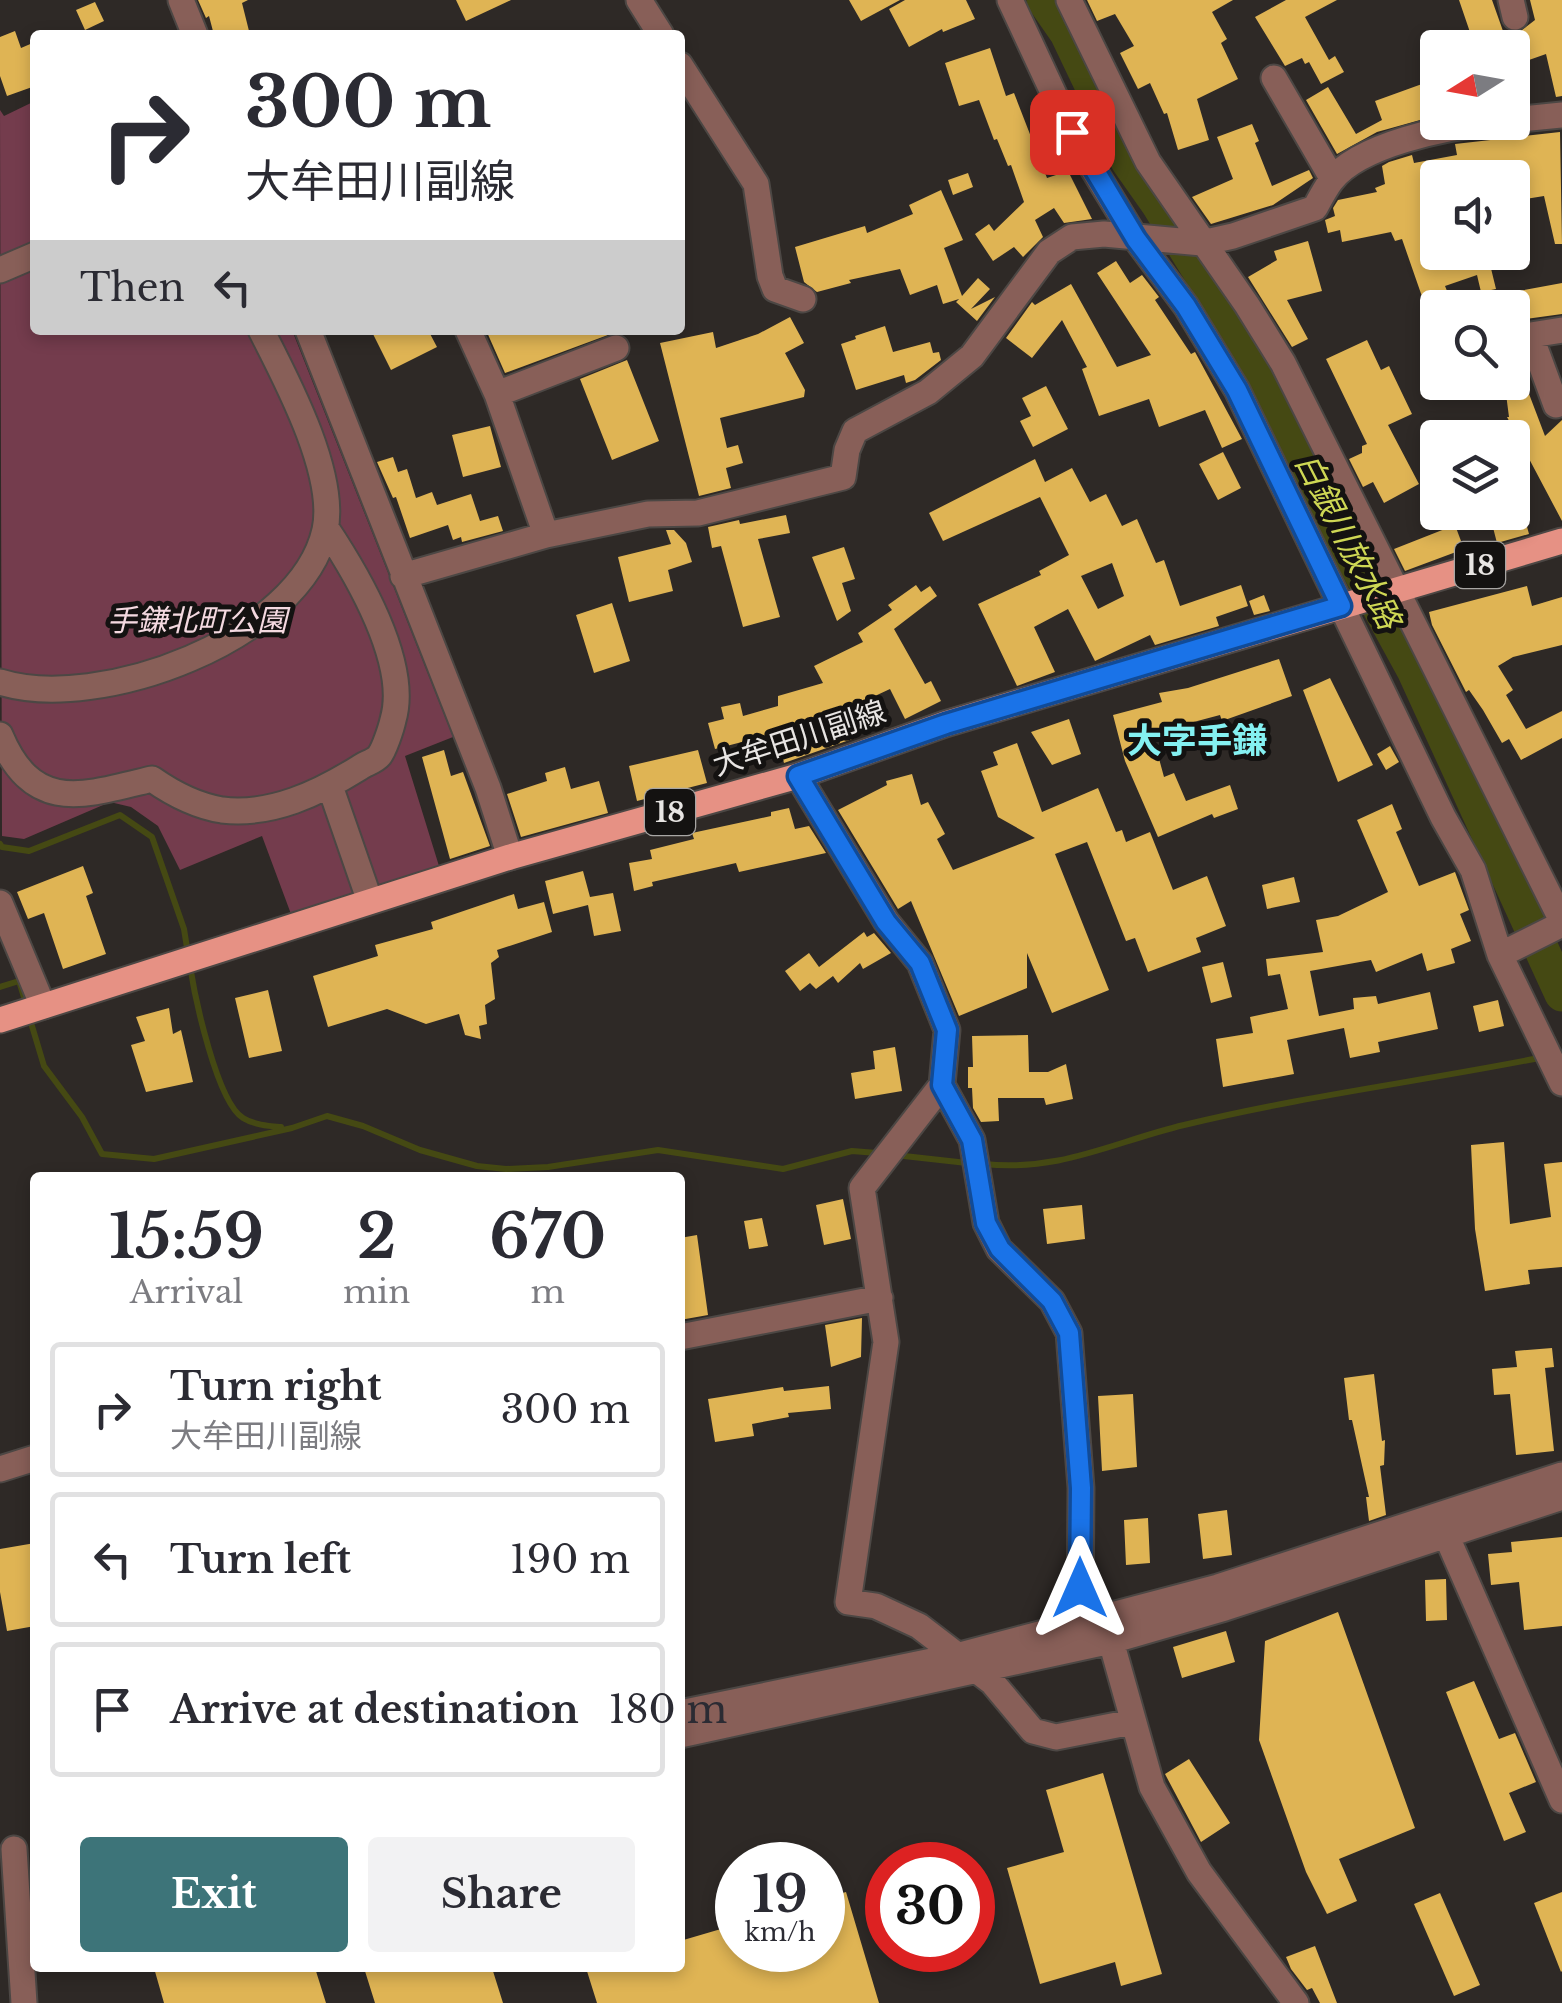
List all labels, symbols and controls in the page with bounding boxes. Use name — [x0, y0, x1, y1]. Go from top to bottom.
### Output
north arrow — [1420, 30, 1530, 140]
map controls — [1420, 30, 1530, 530]
text: 300 m — [245, 59, 491, 146]
icon: right — [80, 70, 210, 200]
pin — [1030, 90, 1115, 175]
icon: arrive — [1045, 105, 1100, 160]
text: 大牟田川副線 — [245, 153, 515, 209]
button: sound — [1420, 160, 1530, 270]
icon: left — [205, 260, 260, 315]
text: Then — [80, 264, 185, 311]
button: search — [1420, 290, 1530, 400]
button: layers — [1420, 420, 1530, 530]
water label: 白銀川放水路 — [1287, 446, 1411, 638]
road number: 18 — [1455, 542, 1505, 588]
park label: 手鎌北町公園 — [107, 602, 291, 639]
street label: 大牟田川副線 — [708, 693, 890, 783]
district label: 大字手鎌 — [1127, 719, 1267, 762]
road number: 18 — [645, 789, 695, 835]
text: 15:59 — [109, 1200, 264, 1274]
text: 2 — [357, 1200, 396, 1274]
text: 670 — [489, 1200, 606, 1274]
text: Arrival — [130, 1272, 243, 1312]
text: min — [343, 1272, 410, 1312]
text: m — [530, 1272, 565, 1312]
text: Turn right — [170, 1363, 381, 1410]
icon: right — [85, 1382, 140, 1437]
text: 300 m — [501, 1386, 630, 1433]
text: 大牟田川副線 — [170, 1416, 362, 1456]
icon: left — [85, 1532, 140, 1587]
text: Turn left — [170, 1536, 351, 1583]
text: 190 m — [510, 1536, 630, 1583]
position arrow — [1028, 1536, 1132, 1640]
icon: arrive — [85, 1682, 140, 1737]
text: Arrive at destination — [170, 1686, 579, 1733]
text: 180 m — [609, 1686, 727, 1733]
button: Exit — [80, 1837, 348, 1952]
button: Share — [368, 1837, 635, 1952]
speed limit sign: 30 — [865, 1842, 995, 1972]
text: 19 — [752, 1863, 808, 1926]
text: km/h — [745, 1917, 815, 1948]

